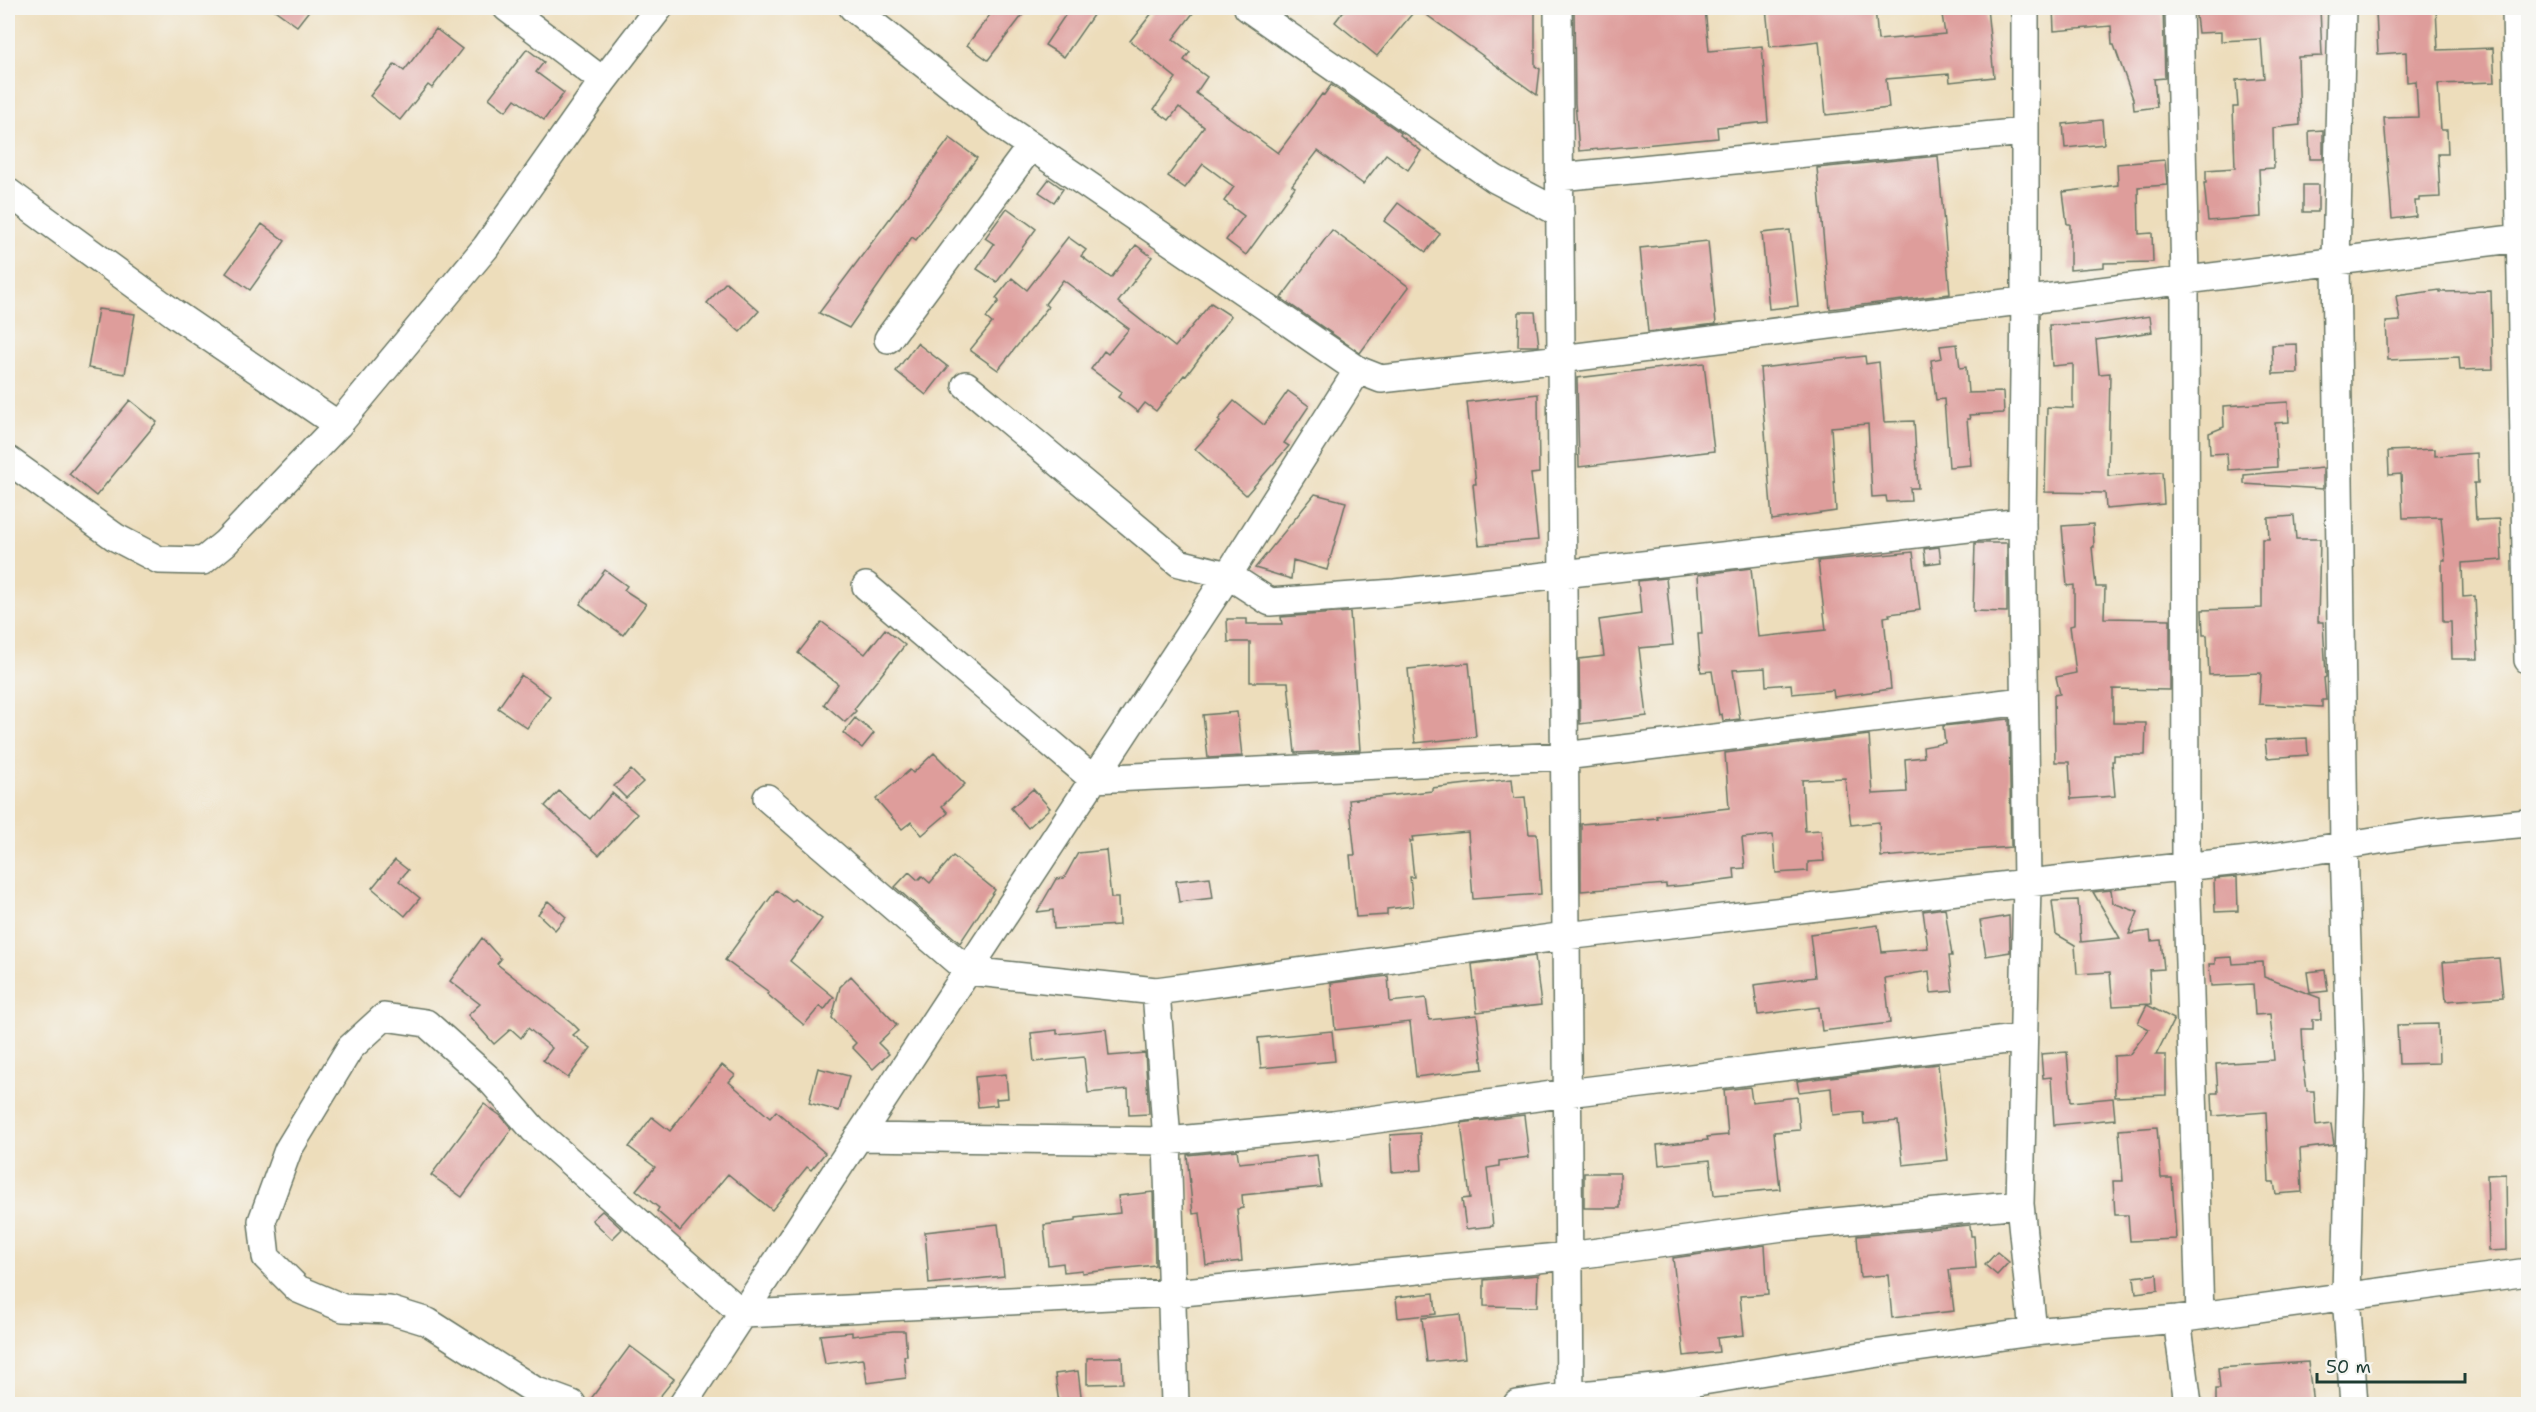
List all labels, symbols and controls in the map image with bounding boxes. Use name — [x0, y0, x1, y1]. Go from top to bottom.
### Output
scale bar — [2317, 1346, 2466, 1384]
text: 50 m — [2326, 1355, 2371, 1379]

